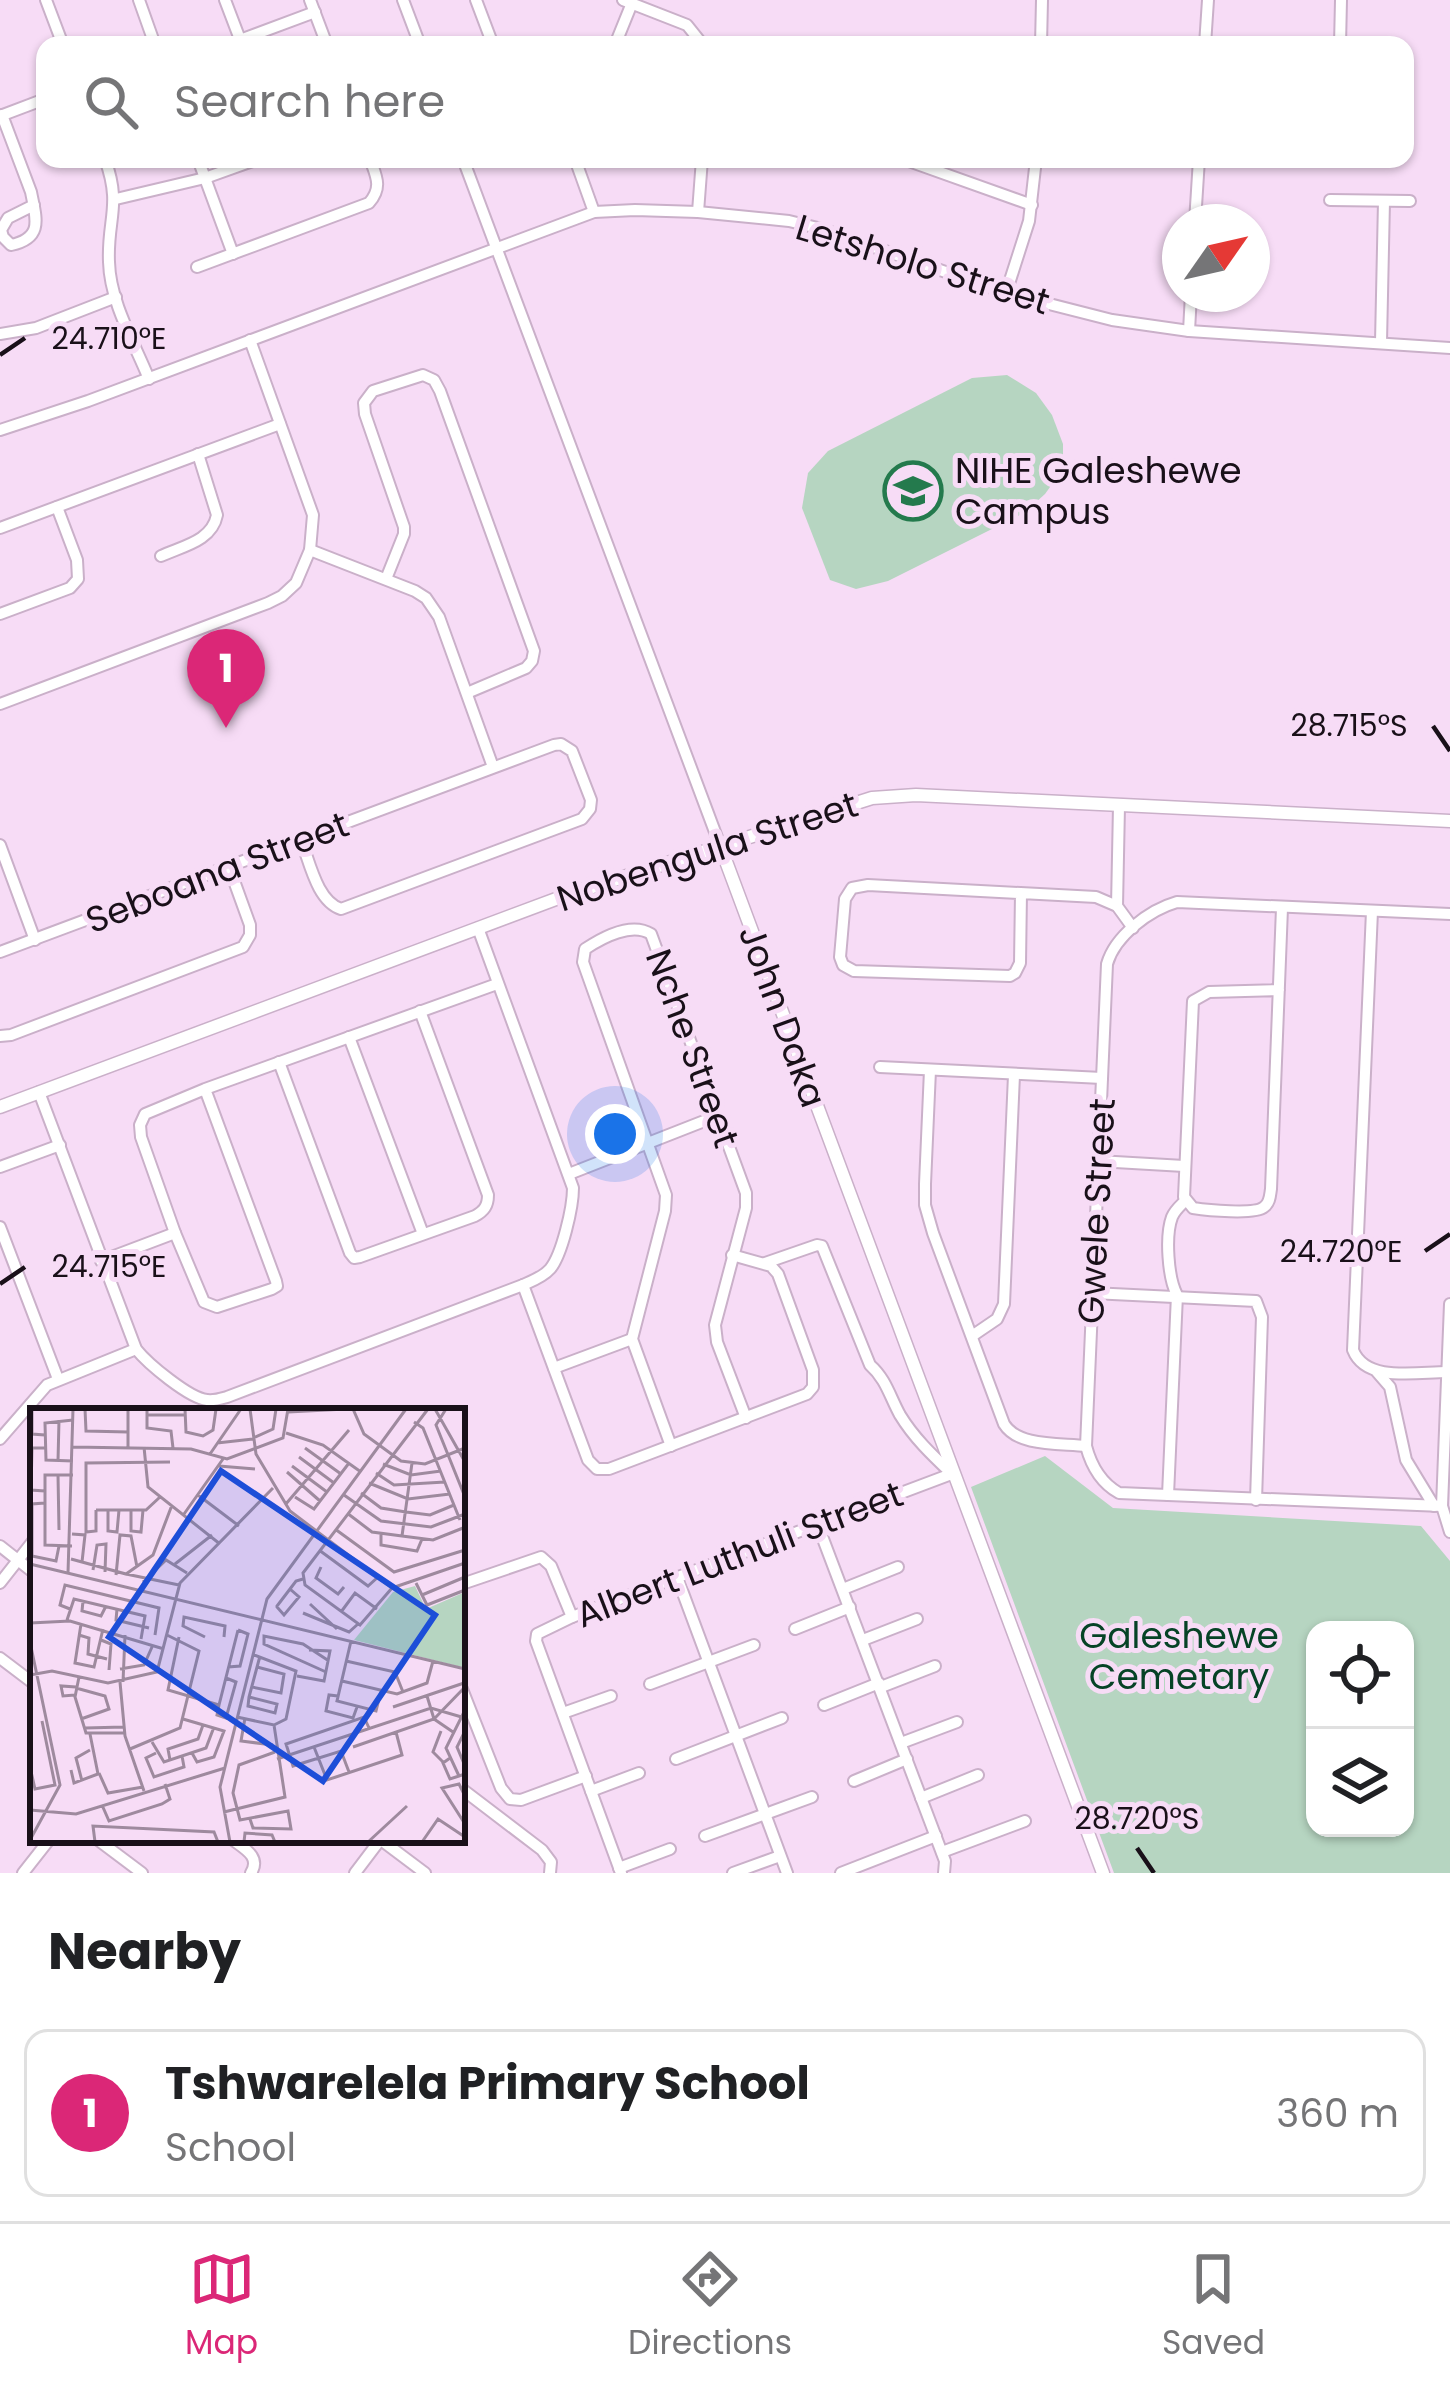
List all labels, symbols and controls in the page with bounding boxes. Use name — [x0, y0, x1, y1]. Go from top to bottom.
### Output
search box — [36, 36, 1414, 168]
icon: search — [78, 69, 144, 135]
text: Search here — [174, 70, 445, 133]
street label: Letsholo Street — [790, 202, 1056, 327]
north arrow — [1162, 204, 1270, 312]
text: 24.710°E — [52, 317, 166, 360]
place label: NIHE Galeshewe Campus — [955, 445, 1242, 537]
school or university icon: NIHE Galeshewe Campus — [882, 460, 944, 522]
pin: 1 — [187, 629, 265, 728]
text: 28.715°S — [1290, 704, 1408, 747]
street label: Nobengula Street — [550, 779, 864, 924]
street label: Seboana Street — [78, 799, 356, 946]
street label: John Daka — [726, 918, 839, 1114]
street label: Nche Street — [633, 942, 752, 1154]
street label: Gwele Street — [1065, 1097, 1128, 1325]
your location — [585, 1104, 645, 1164]
text: 24.720°E — [1280, 1230, 1402, 1273]
text: 24.715°E — [52, 1245, 166, 1288]
inset map — [30, 1408, 465, 1843]
street label: Albert Luthuli Street — [568, 1469, 910, 1640]
park label: Galeshewe Cemetary — [1079, 1610, 1279, 1702]
map controls — [1306, 1621, 1414, 1837]
button: locate — [1306, 1621, 1414, 1729]
button: layers — [1306, 1729, 1414, 1837]
text: 28.720°S — [1075, 1797, 1199, 1840]
text: Nearby — [48, 1915, 241, 1987]
text: Tshwarelela Primary School — [165, 2052, 810, 2115]
text: 1 — [83, 2086, 97, 2141]
text: 360 m — [1276, 2086, 1399, 2141]
text: School — [165, 2120, 296, 2175]
tab: Map — [185, 2246, 258, 2368]
tab: Directions — [628, 2246, 792, 2368]
tab: Saved — [1162, 2246, 1265, 2368]

